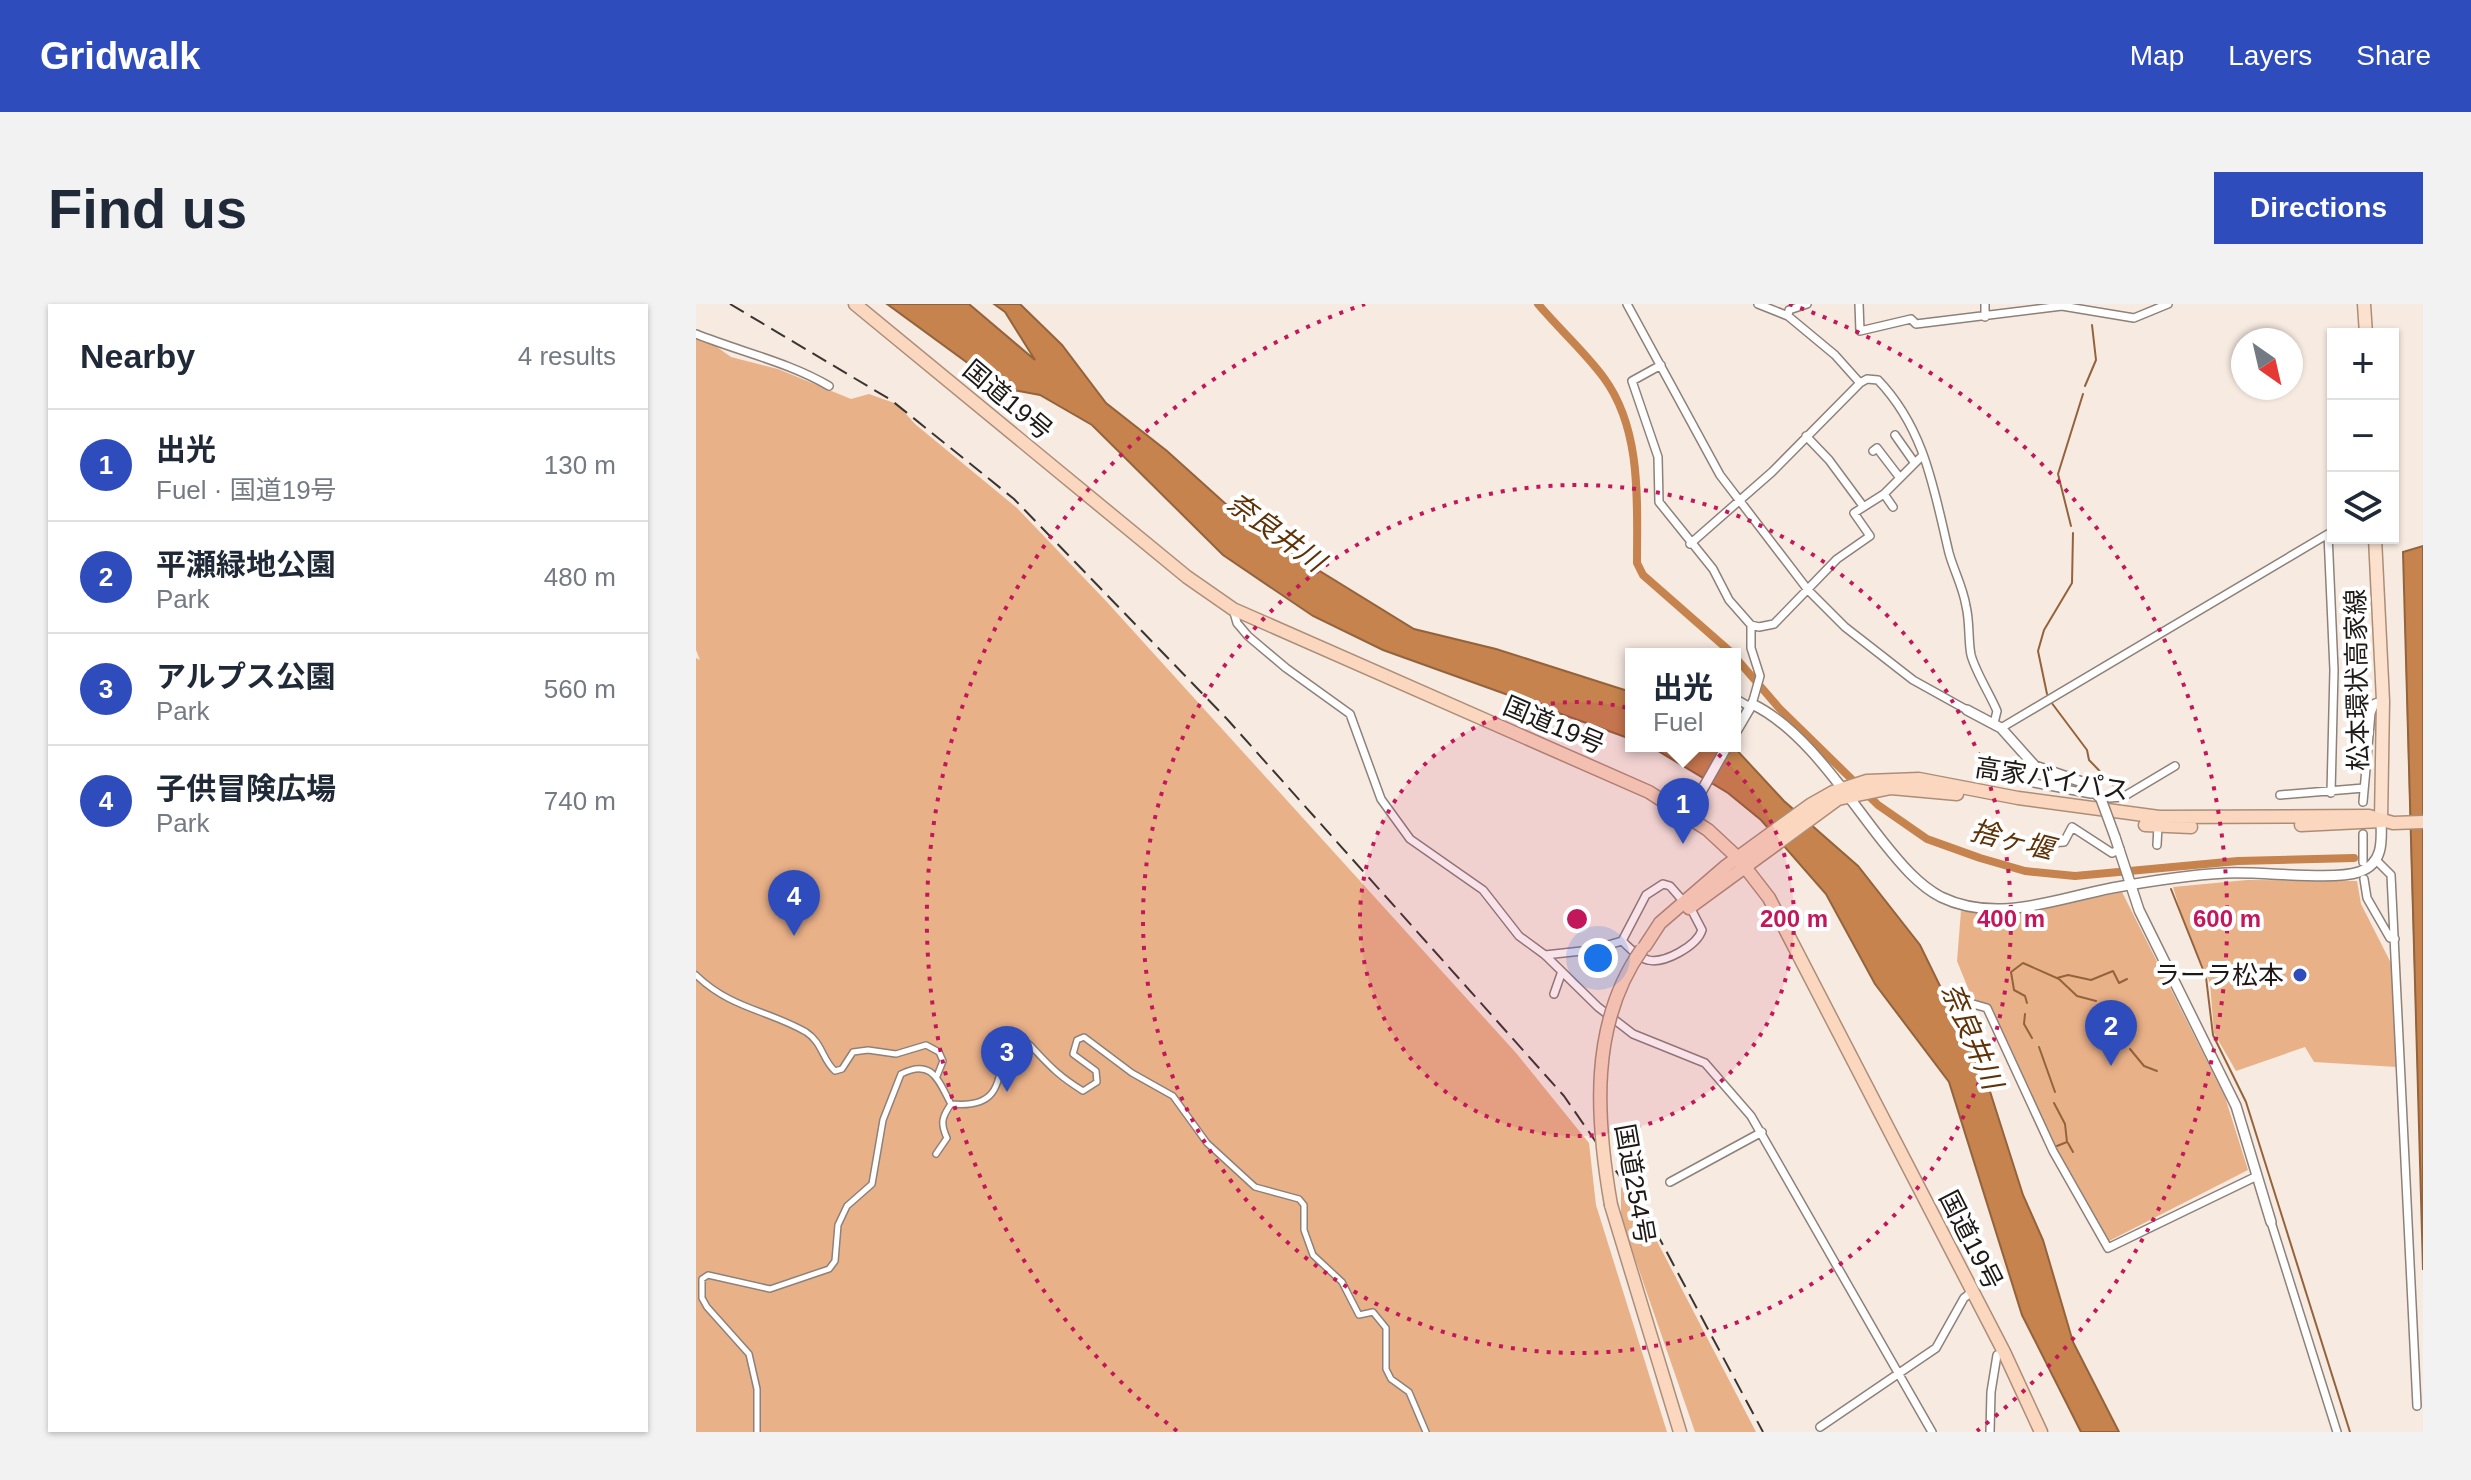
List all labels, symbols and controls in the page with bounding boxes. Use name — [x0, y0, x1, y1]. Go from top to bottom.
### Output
text: Gridwalk — [40, 35, 201, 77]
text: Map — [2130, 40, 2184, 71]
text: Layers — [2228, 40, 2312, 71]
text: Share — [2356, 40, 2431, 71]
button: Directions — [2214, 172, 2423, 244]
text: Find us — [48, 177, 247, 240]
north arrow — [2231, 328, 2303, 400]
map controls — [2327, 328, 2399, 544]
button: + — [2327, 328, 2399, 400]
text: Nearby — [80, 337, 195, 375]
text: 4 results — [518, 341, 616, 371]
street label: 国道19号 — [957, 354, 1059, 446]
button: − — [2327, 400, 2399, 472]
text: 出光 — [156, 433, 216, 466]
text: 1 — [99, 450, 113, 480]
text: 130 m — [544, 450, 616, 480]
button: layers — [2327, 472, 2399, 544]
text: Fuel · 国道19号 — [156, 475, 337, 505]
water label: 奈良井川 — [1222, 487, 1333, 579]
text: 平瀬緑地公園 — [156, 548, 336, 581]
text: 2 — [99, 562, 113, 592]
text: 480 m — [544, 562, 616, 592]
text: Park — [156, 584, 209, 614]
street label: 松本環状高家線 — [2340, 589, 2374, 771]
popup — [1625, 648, 1741, 752]
text: アルプス公園 — [156, 660, 336, 693]
text: 出光 — [1653, 671, 1713, 704]
text: 3 — [99, 674, 113, 704]
text: 560 m — [544, 674, 616, 704]
street label: 国道19号 — [1499, 690, 1609, 760]
text: Park — [156, 696, 209, 726]
text: Fuel — [1653, 707, 1704, 737]
street label: 高家バイパス — [1973, 752, 2131, 806]
text: 子供冒険広場 — [156, 772, 336, 805]
pin: 1 — [1657, 778, 1709, 844]
text: 4 — [99, 786, 113, 816]
text: 740 m — [544, 786, 616, 816]
text: Park — [156, 808, 209, 838]
water label: 捨ヶ堰 — [1967, 815, 2061, 866]
pin: 4 — [768, 870, 820, 936]
centre of rings — [1563, 905, 1591, 933]
text: 200 m — [1760, 905, 1828, 932]
text: 400 m — [1977, 905, 2045, 932]
text: 600 m — [2193, 905, 2261, 932]
your location — [1578, 938, 1618, 978]
place label: ラーラ松本 — [2154, 960, 2284, 990]
marker: ラーラ松本 — [2291, 966, 2309, 984]
water label: 奈良井川 — [1936, 978, 2009, 1096]
pin: 2 — [2085, 1000, 2137, 1066]
pin: 3 — [981, 1026, 1033, 1092]
street label: 国道254号 — [1610, 1122, 1660, 1246]
street label: 国道19号 — [1933, 1186, 2009, 1294]

